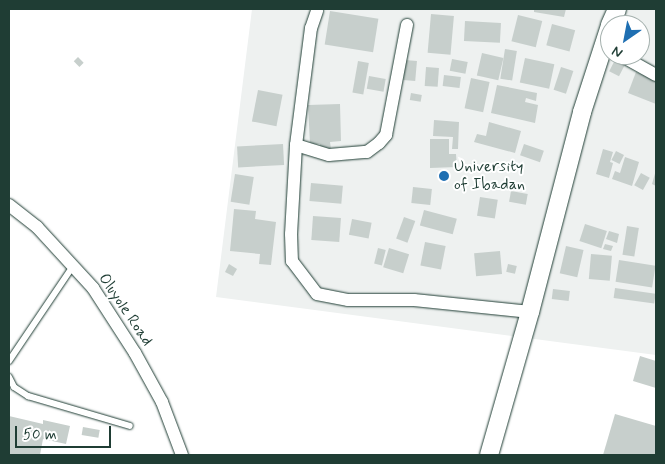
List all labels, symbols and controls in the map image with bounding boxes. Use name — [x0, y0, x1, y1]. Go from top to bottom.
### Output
north arrow — [600, 15, 650, 65]
text: N — [609, 42, 626, 62]
place label: University of Ibadan — [454, 157, 526, 195]
marker: University of Ibadan — [438, 170, 450, 182]
street label: Oluyole Road — [94, 271, 156, 349]
scale bar — [18, 416, 114, 448]
text: 50 m — [23, 425, 57, 445]

